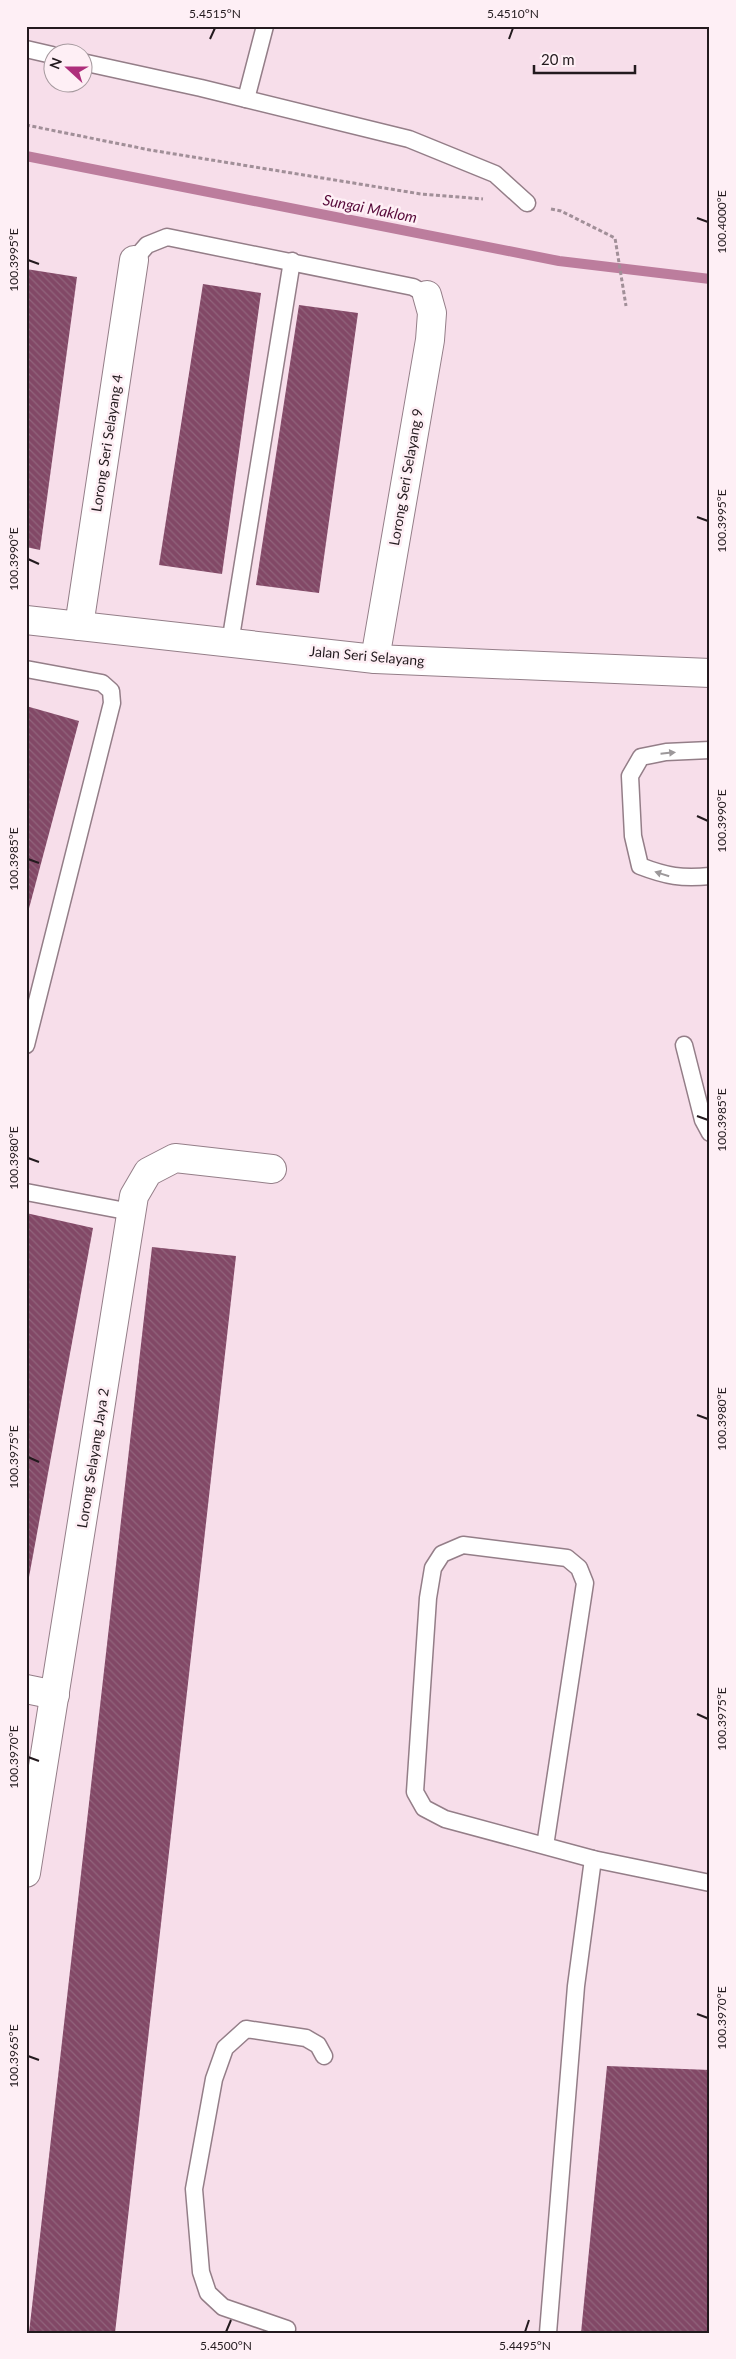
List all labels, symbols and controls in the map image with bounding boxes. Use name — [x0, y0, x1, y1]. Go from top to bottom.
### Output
text: 5.4515°N — [189, 6, 241, 21]
text: 5.4510°N — [487, 6, 539, 21]
north arrow — [42, 42, 92, 92]
scale bar — [534, 42, 635, 74]
text: 20 m — [541, 50, 575, 68]
text: N — [46, 55, 65, 71]
water label: Sungai Maklom — [322, 190, 419, 226]
text: 100.4000°E — [714, 190, 729, 254]
text: 100.3995°E — [6, 228, 21, 292]
street label: Lorong Seri Selayang 4 — [87, 373, 126, 513]
street label: Lorong Seri Selayang 9 — [385, 407, 426, 547]
text: 100.3995°E — [714, 489, 729, 553]
text: 100.3990°E — [6, 527, 21, 591]
street label: Jalan Seri Selayang — [309, 642, 425, 669]
one-way arrow — [660, 749, 676, 757]
text: 100.3990°E — [714, 789, 729, 853]
text: 100.3985°E — [6, 827, 21, 891]
one-way arrow — [654, 869, 669, 877]
text: 100.3985°E — [714, 1088, 729, 1152]
text: 100.3980°E — [6, 1126, 21, 1190]
street label: Lorong Selayang Jaya 2 — [73, 1387, 112, 1529]
text: 100.3980°E — [714, 1387, 729, 1451]
text: 100.3975°E — [6, 1425, 21, 1489]
text: 100.3975°E — [714, 1687, 729, 1751]
text: 100.3970°E — [6, 1725, 21, 1789]
text: 100.3970°E — [714, 1986, 729, 2050]
text: 100.3965°E — [6, 2024, 21, 2088]
text: 5.4500°N — [200, 2338, 252, 2353]
text: 5.4495°N — [499, 2338, 551, 2353]

